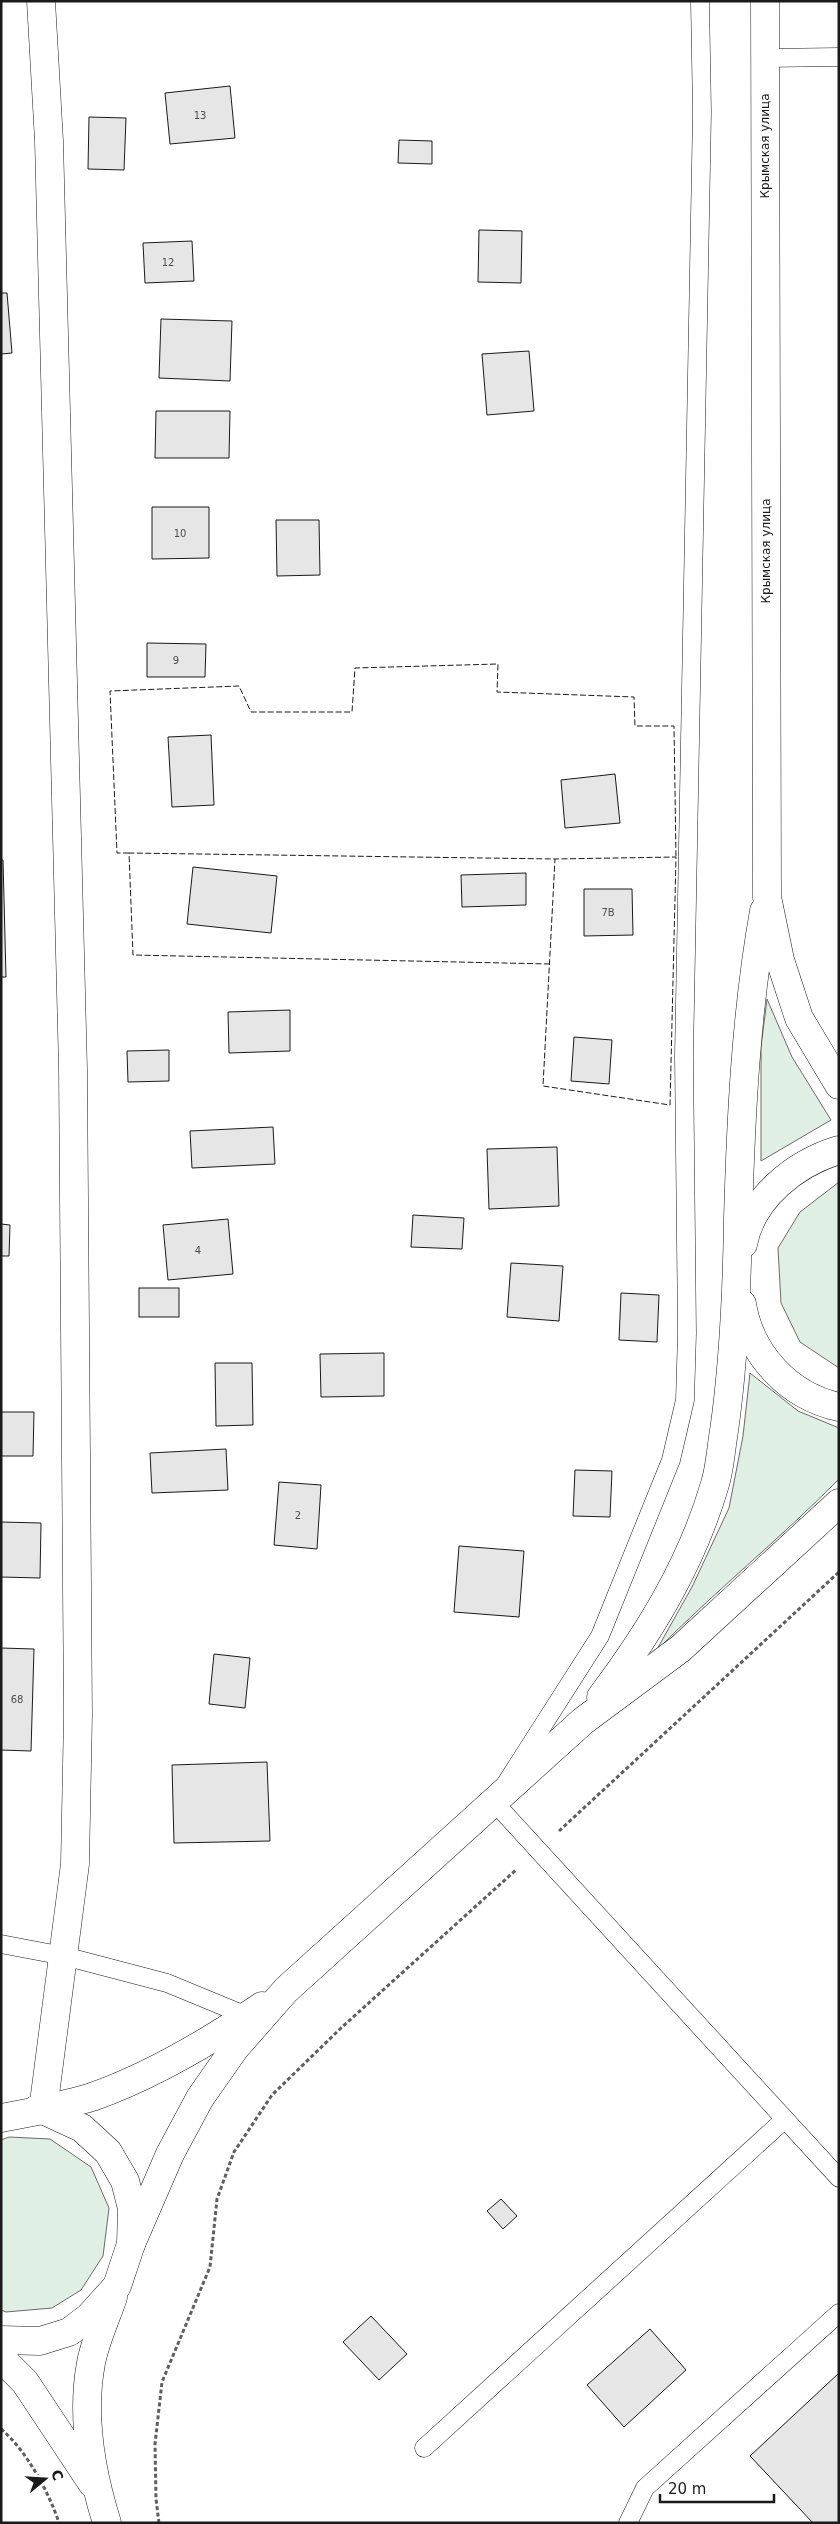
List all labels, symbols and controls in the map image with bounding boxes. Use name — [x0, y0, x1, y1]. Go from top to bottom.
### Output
street label: Крымская улица — [758, 94, 772, 199]
house number: 13 — [194, 110, 206, 121]
house number: 12 — [162, 257, 174, 268]
street label: Крымская улица — [759, 499, 773, 604]
house number: 10 — [174, 528, 186, 539]
house number: 9 — [173, 655, 179, 666]
house number: 7В — [601, 907, 615, 918]
house number: 4 — [195, 1245, 201, 1256]
house number: 2 — [295, 1510, 301, 1521]
house number: 68 — [11, 1694, 23, 1705]
north arrow — [20, 2454, 70, 2504]
text: С — [48, 2468, 67, 2482]
scale bar — [660, 2472, 774, 2504]
text: 20 m — [668, 2480, 706, 2498]

